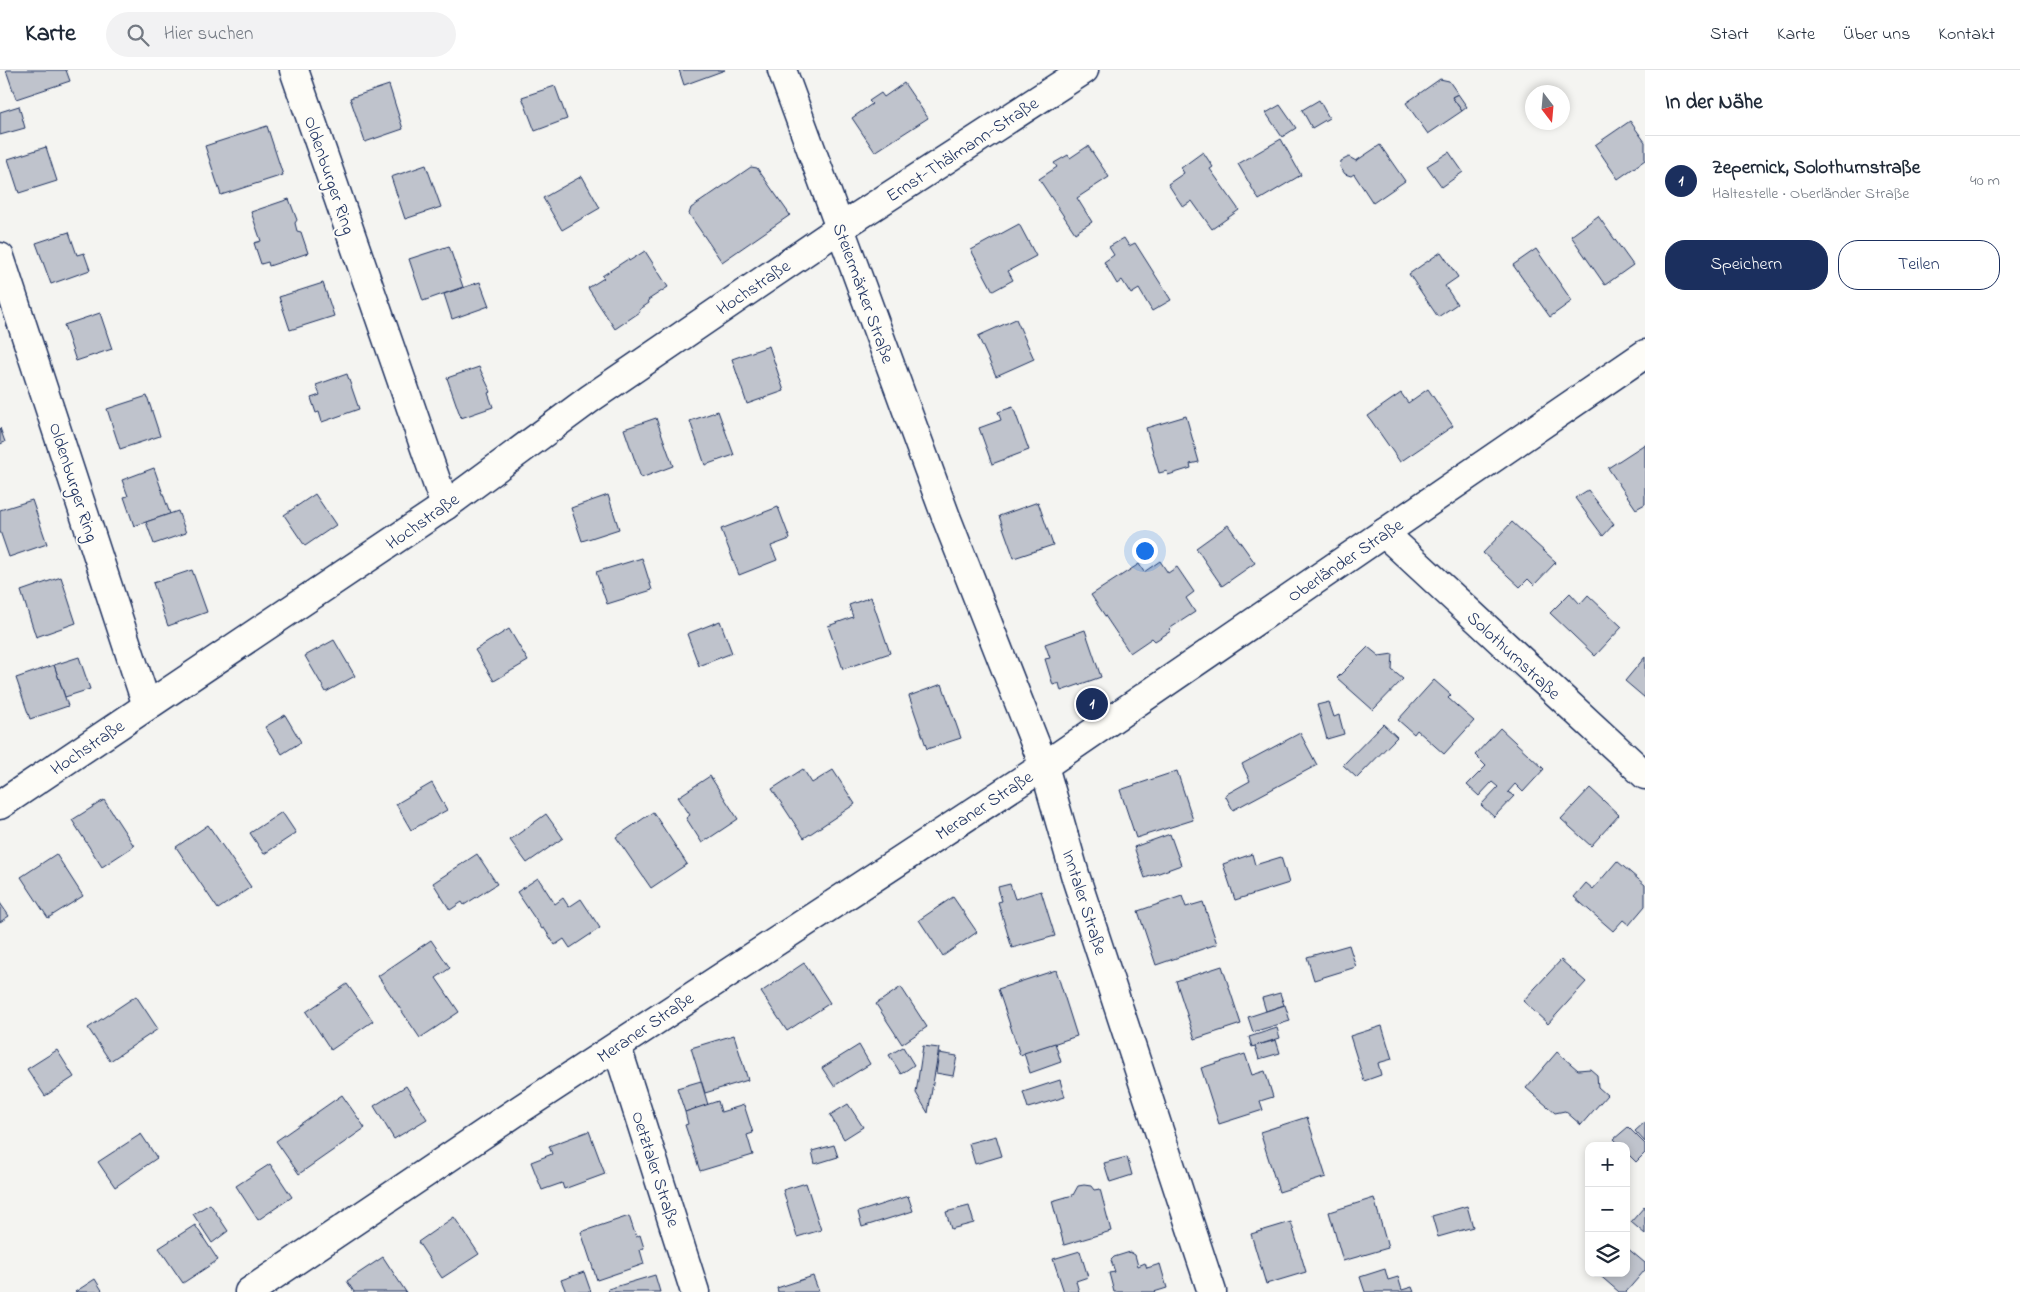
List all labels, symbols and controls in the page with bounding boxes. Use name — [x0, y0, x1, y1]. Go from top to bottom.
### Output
search box — [106, 12, 456, 57]
text: Karte — [25, 17, 76, 52]
icon: search — [124, 21, 152, 49]
text: Hier suchen — [164, 21, 253, 48]
text: Start — [1710, 22, 1749, 48]
text: Karte — [1777, 22, 1815, 48]
text: Über uns — [1843, 22, 1910, 48]
text: Kontakt — [1938, 22, 1995, 48]
north arrow — [1525, 85, 1570, 130]
text: In der Nähe — [1665, 88, 1763, 118]
street label: Ernst-Thälmann-Straße — [882, 91, 1045, 210]
street label: Oldenburger Ring — [295, 113, 361, 239]
text: Zepernick, Solothurnstraße — [1712, 155, 1920, 182]
text: 1 — [1678, 169, 1684, 193]
text: 40 m — [1970, 169, 2000, 193]
text: Haltestelle · Oberländer Straße — [1712, 182, 1909, 206]
street label: Steiermärker Straße — [825, 220, 900, 368]
button: Speichern — [1665, 240, 1828, 290]
button: Teilen — [1838, 240, 2000, 290]
street label: Hochstraße — [712, 254, 797, 323]
street label: Oldenburger Ring — [40, 420, 104, 546]
street label: Hochstraße — [381, 487, 466, 557]
street label: Oberländer Straße — [1283, 513, 1410, 610]
your location — [1132, 538, 1158, 564]
street label: Solothurnstraße — [1460, 606, 1566, 708]
pin: 1 — [1076, 685, 1108, 723]
street label: Hochstraße — [46, 714, 131, 783]
street label: Meraner Straße — [931, 765, 1040, 848]
street label: Inntaler Straße — [1054, 847, 1113, 959]
street label: Meraner Straße — [593, 986, 700, 1071]
street label: Oetztaler Straße — [623, 1108, 685, 1232]
map controls — [1585, 1142, 1630, 1277]
button: + — [1585, 1142, 1630, 1187]
button: − — [1585, 1187, 1630, 1232]
button: layers — [1585, 1232, 1630, 1277]

